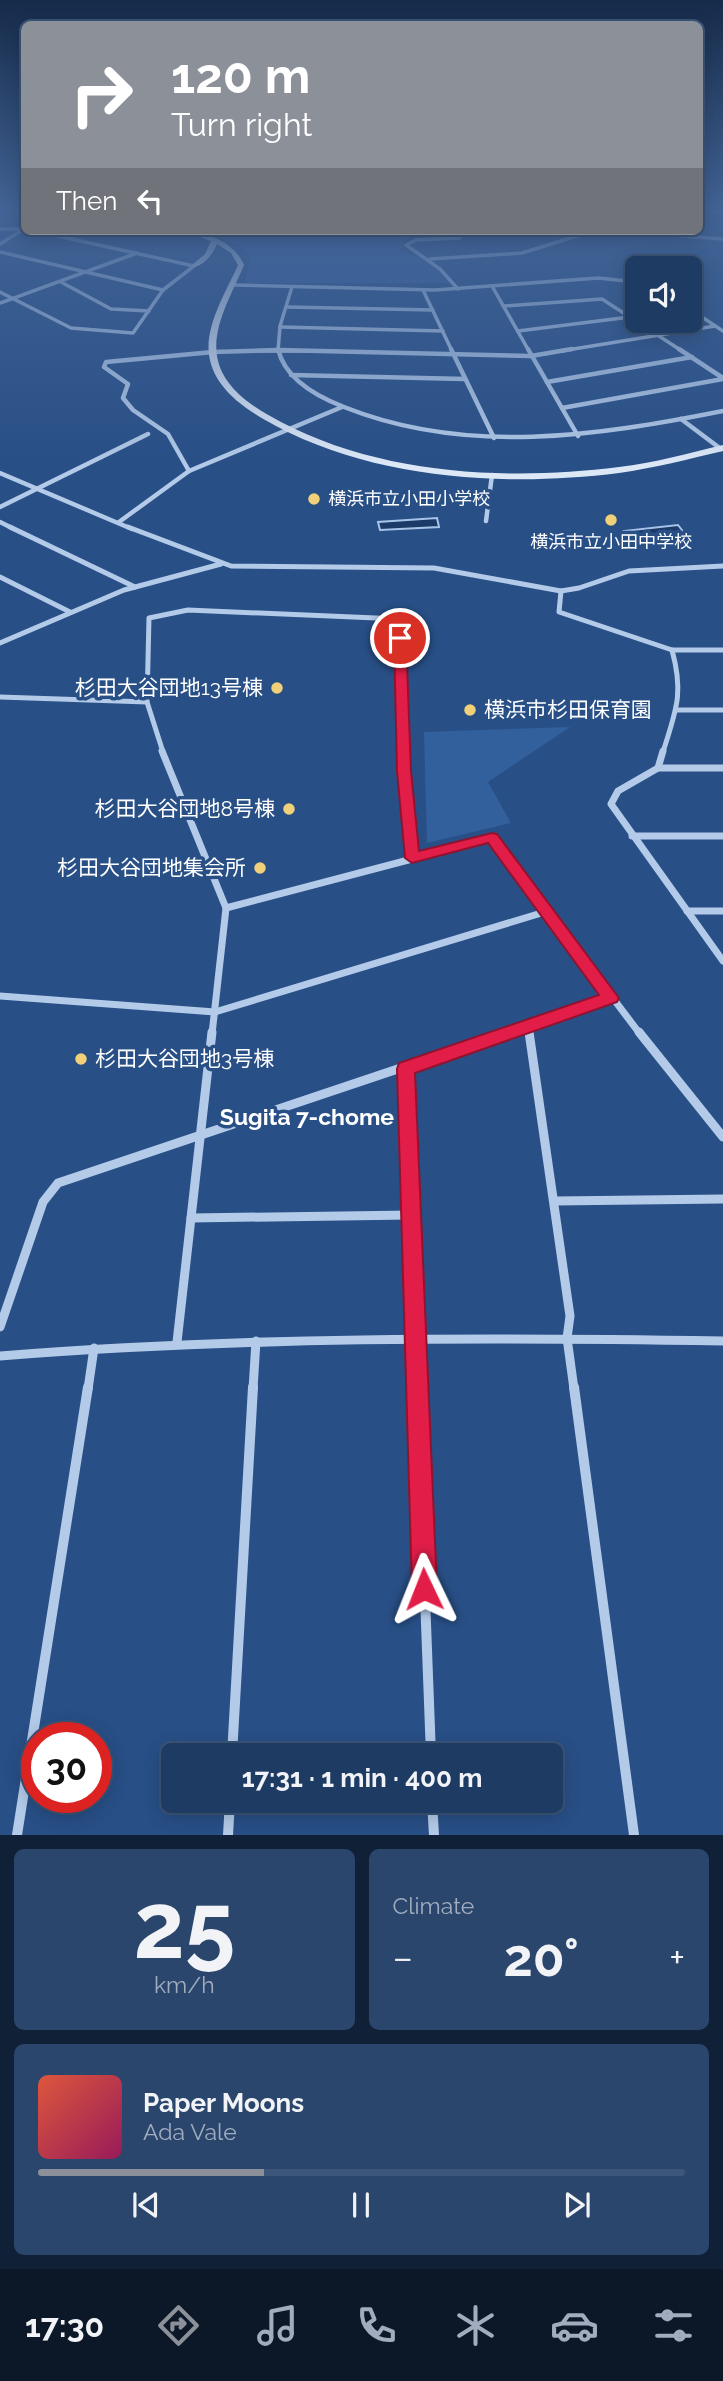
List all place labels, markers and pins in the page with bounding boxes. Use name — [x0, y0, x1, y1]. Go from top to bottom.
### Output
place label: 横浜市立小田小学校 — [328, 488, 490, 509]
marker: 横浜市立小田小学校 — [306, 491, 322, 507]
marker: 横浜市立小田中学校 — [603, 512, 619, 528]
place label: 横浜市立小田中学校 — [530, 531, 692, 552]
pin — [370, 608, 430, 668]
place label: 杉田大谷団地13号棟 — [75, 675, 263, 700]
marker: 杉田大谷団地13号棟 — [269, 680, 285, 696]
place label: 横浜市杉田保育園 — [484, 697, 652, 722]
marker: 横浜市杉田保育園 — [462, 702, 478, 718]
place label: 杉田大谷団地8号棟 — [95, 796, 275, 821]
marker: 杉田大谷団地8号棟 — [281, 801, 297, 817]
place label: 杉田大谷団地集会所 — [57, 855, 246, 880]
marker: 杉田大谷団地集会所 — [252, 860, 268, 876]
place label: 杉田大谷団地3号棟 — [95, 1046, 274, 1071]
marker: 杉田大谷団地3号棟 — [73, 1051, 89, 1067]

